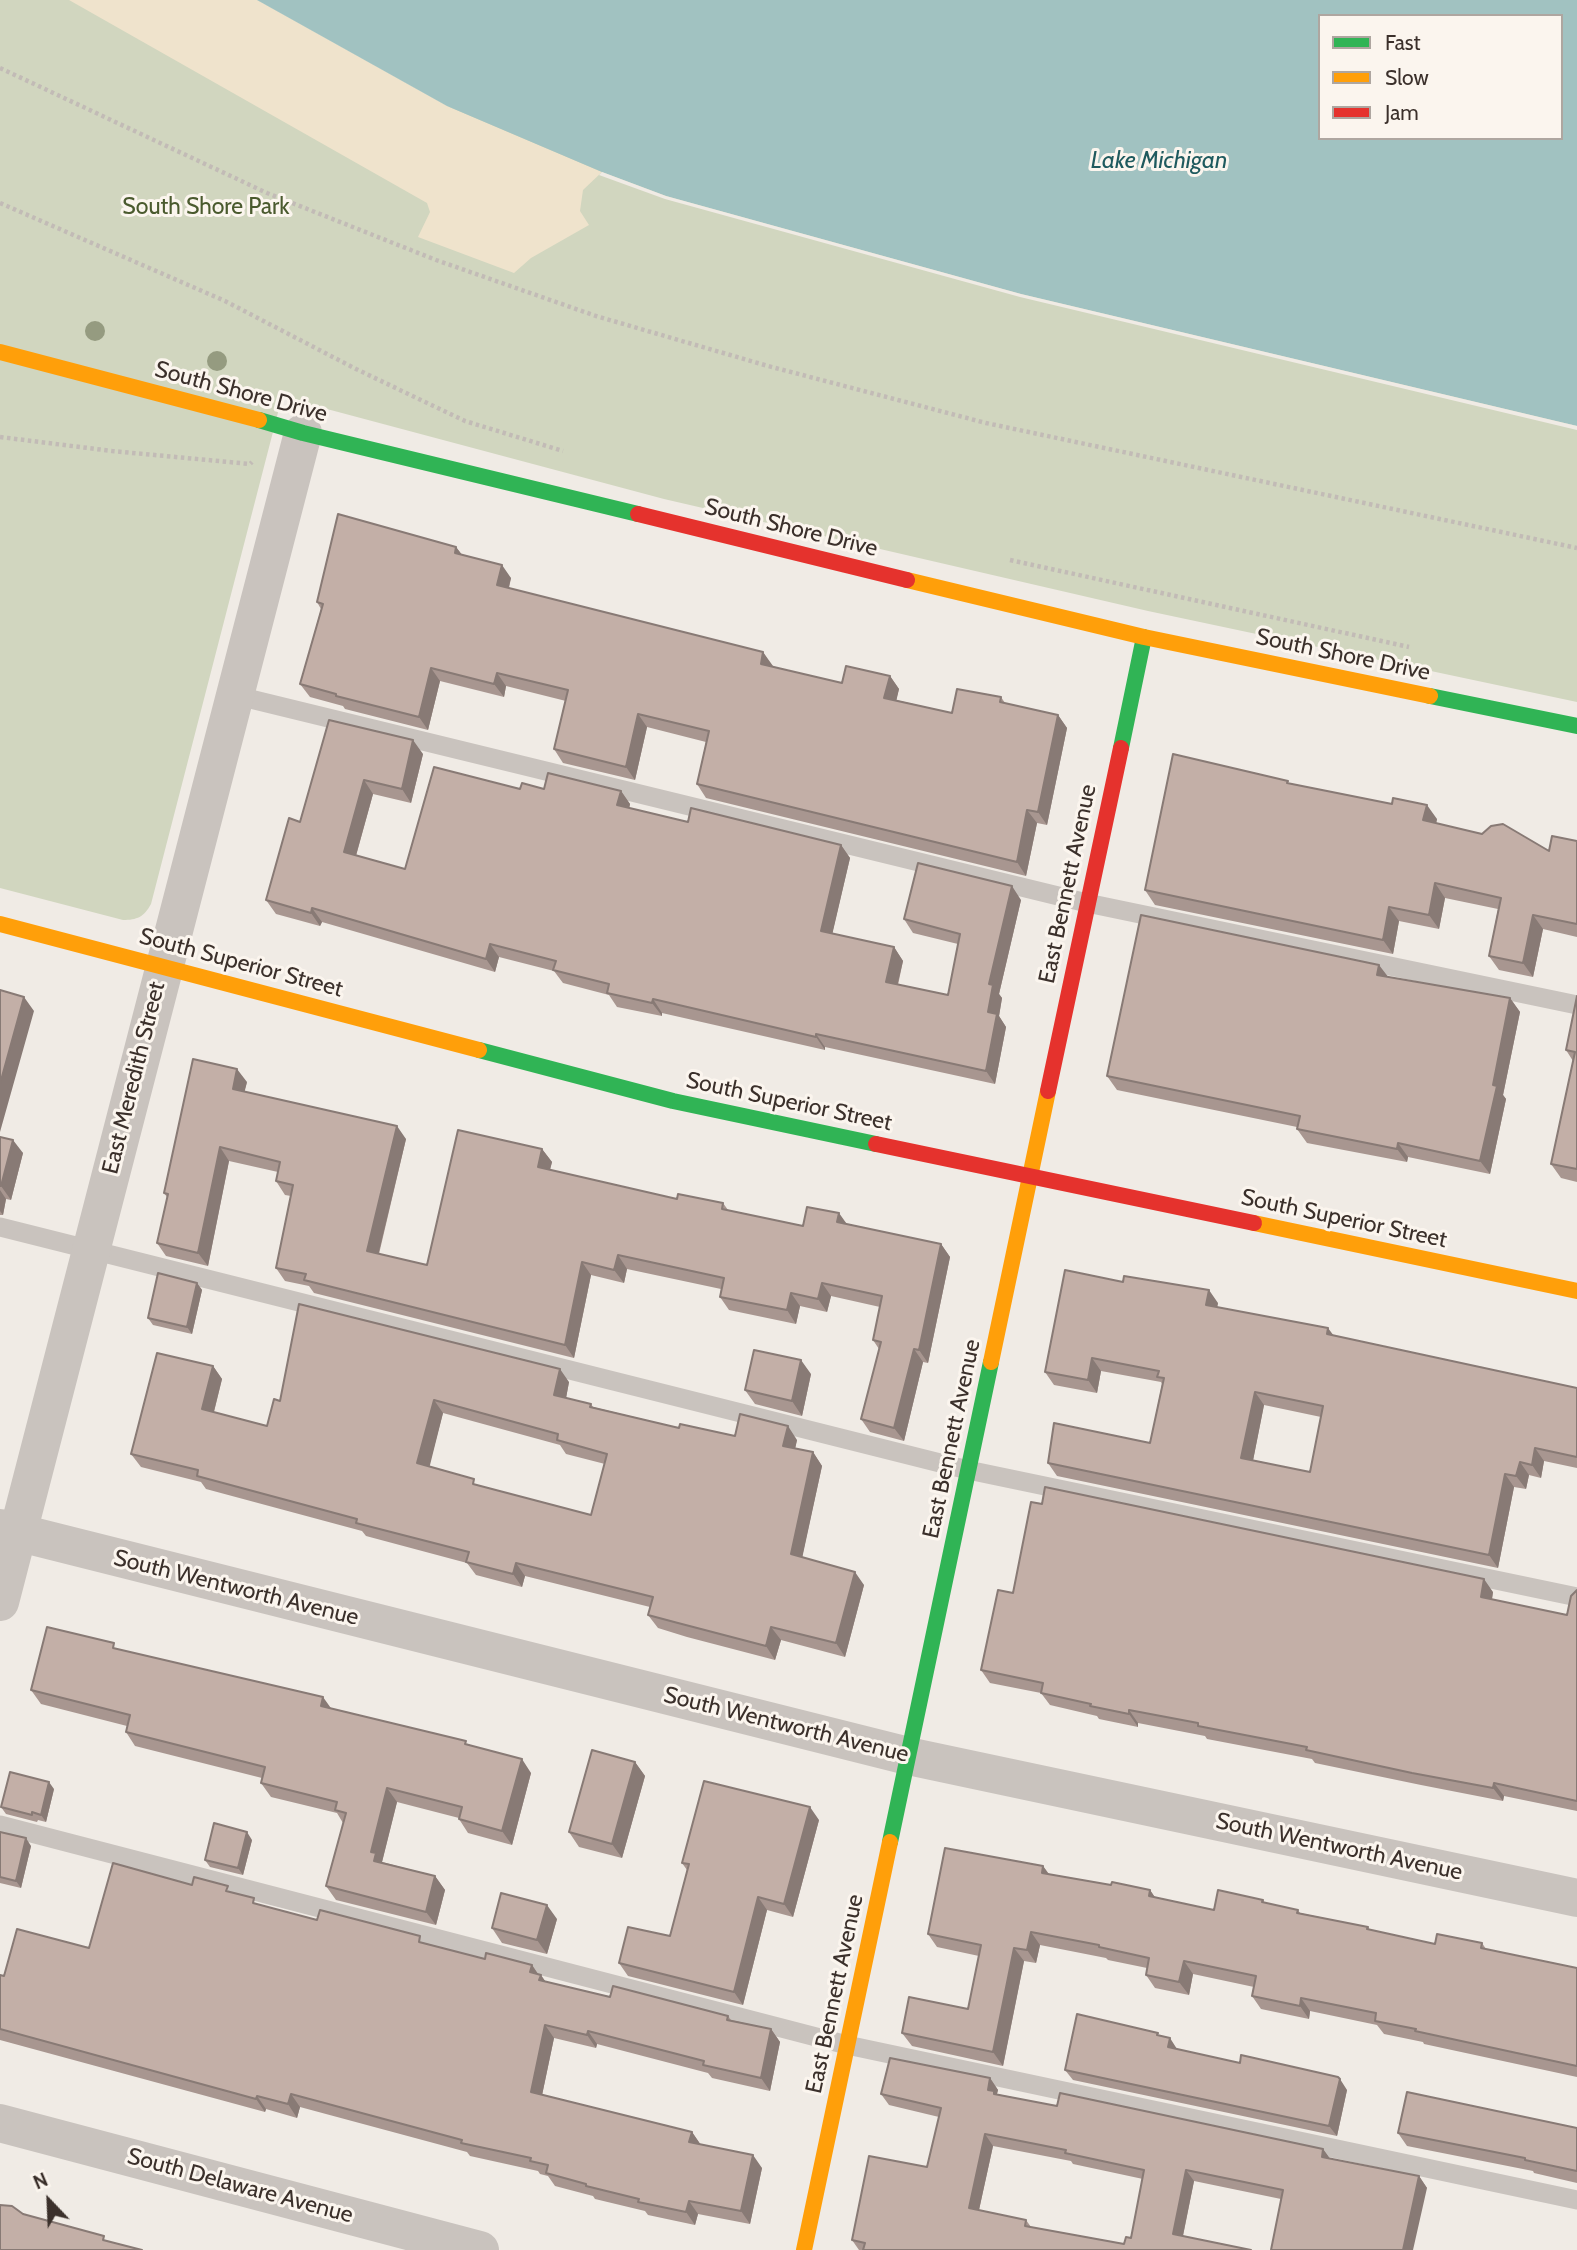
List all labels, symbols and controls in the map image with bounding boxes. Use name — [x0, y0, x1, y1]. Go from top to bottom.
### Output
legend — [1318, 14, 1563, 140]
text: Fast — [1385, 30, 1421, 55]
text: Slow — [1385, 65, 1429, 90]
text: Jam — [1385, 100, 1419, 125]
water label: Lake Michigan — [1091, 147, 1227, 175]
park label: South Shore Park — [122, 193, 290, 221]
street label: South Shore Drive — [152, 356, 330, 428]
street label: South Shore Drive — [702, 493, 880, 563]
street label: South Shore Drive — [1253, 623, 1433, 687]
street label: East Bennett Avenue — [1033, 782, 1103, 986]
street label: South Superior Street — [136, 923, 346, 1003]
street label: East Meredith Street — [97, 979, 171, 1177]
street label: South Superior Street — [684, 1067, 894, 1137]
street label: South Superior Street — [1239, 1184, 1449, 1254]
street label: East Bennett Avenue — [917, 1337, 987, 1541]
street label: South Wentworth Avenue — [111, 1544, 361, 1632]
street label: South Wentworth Avenue — [661, 1681, 911, 1769]
street label: South Wentworth Avenue — [1213, 1807, 1465, 1887]
street label: East Bennett Avenue — [800, 1892, 870, 2096]
street label: South Delaware Avenue — [124, 2143, 356, 2229]
north arrow — [14, 2166, 84, 2236]
text: N — [30, 2168, 51, 2194]

